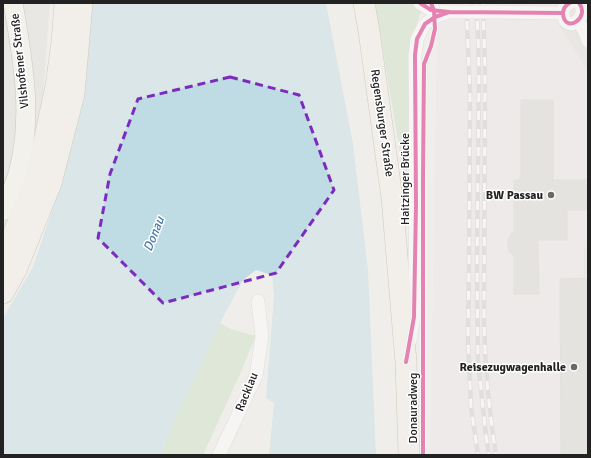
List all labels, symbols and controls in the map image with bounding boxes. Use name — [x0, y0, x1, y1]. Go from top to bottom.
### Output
street label: Vilshofener Straße — [8, 13, 32, 109]
street label: Regensburger Straße — [367, 68, 397, 178]
street label: Haitzinger Brücke — [398, 133, 413, 225]
place label: BW Passau — [486, 188, 543, 203]
marker: BW Passau — [546, 190, 556, 200]
water label: Donau — [140, 214, 168, 254]
place label: Reisezugwagenhalle — [460, 360, 566, 375]
marker: Reisezugwagenhalle — [569, 362, 579, 372]
street label: Racklau — [232, 370, 262, 414]
street label: Donauradweg — [406, 373, 421, 443]

